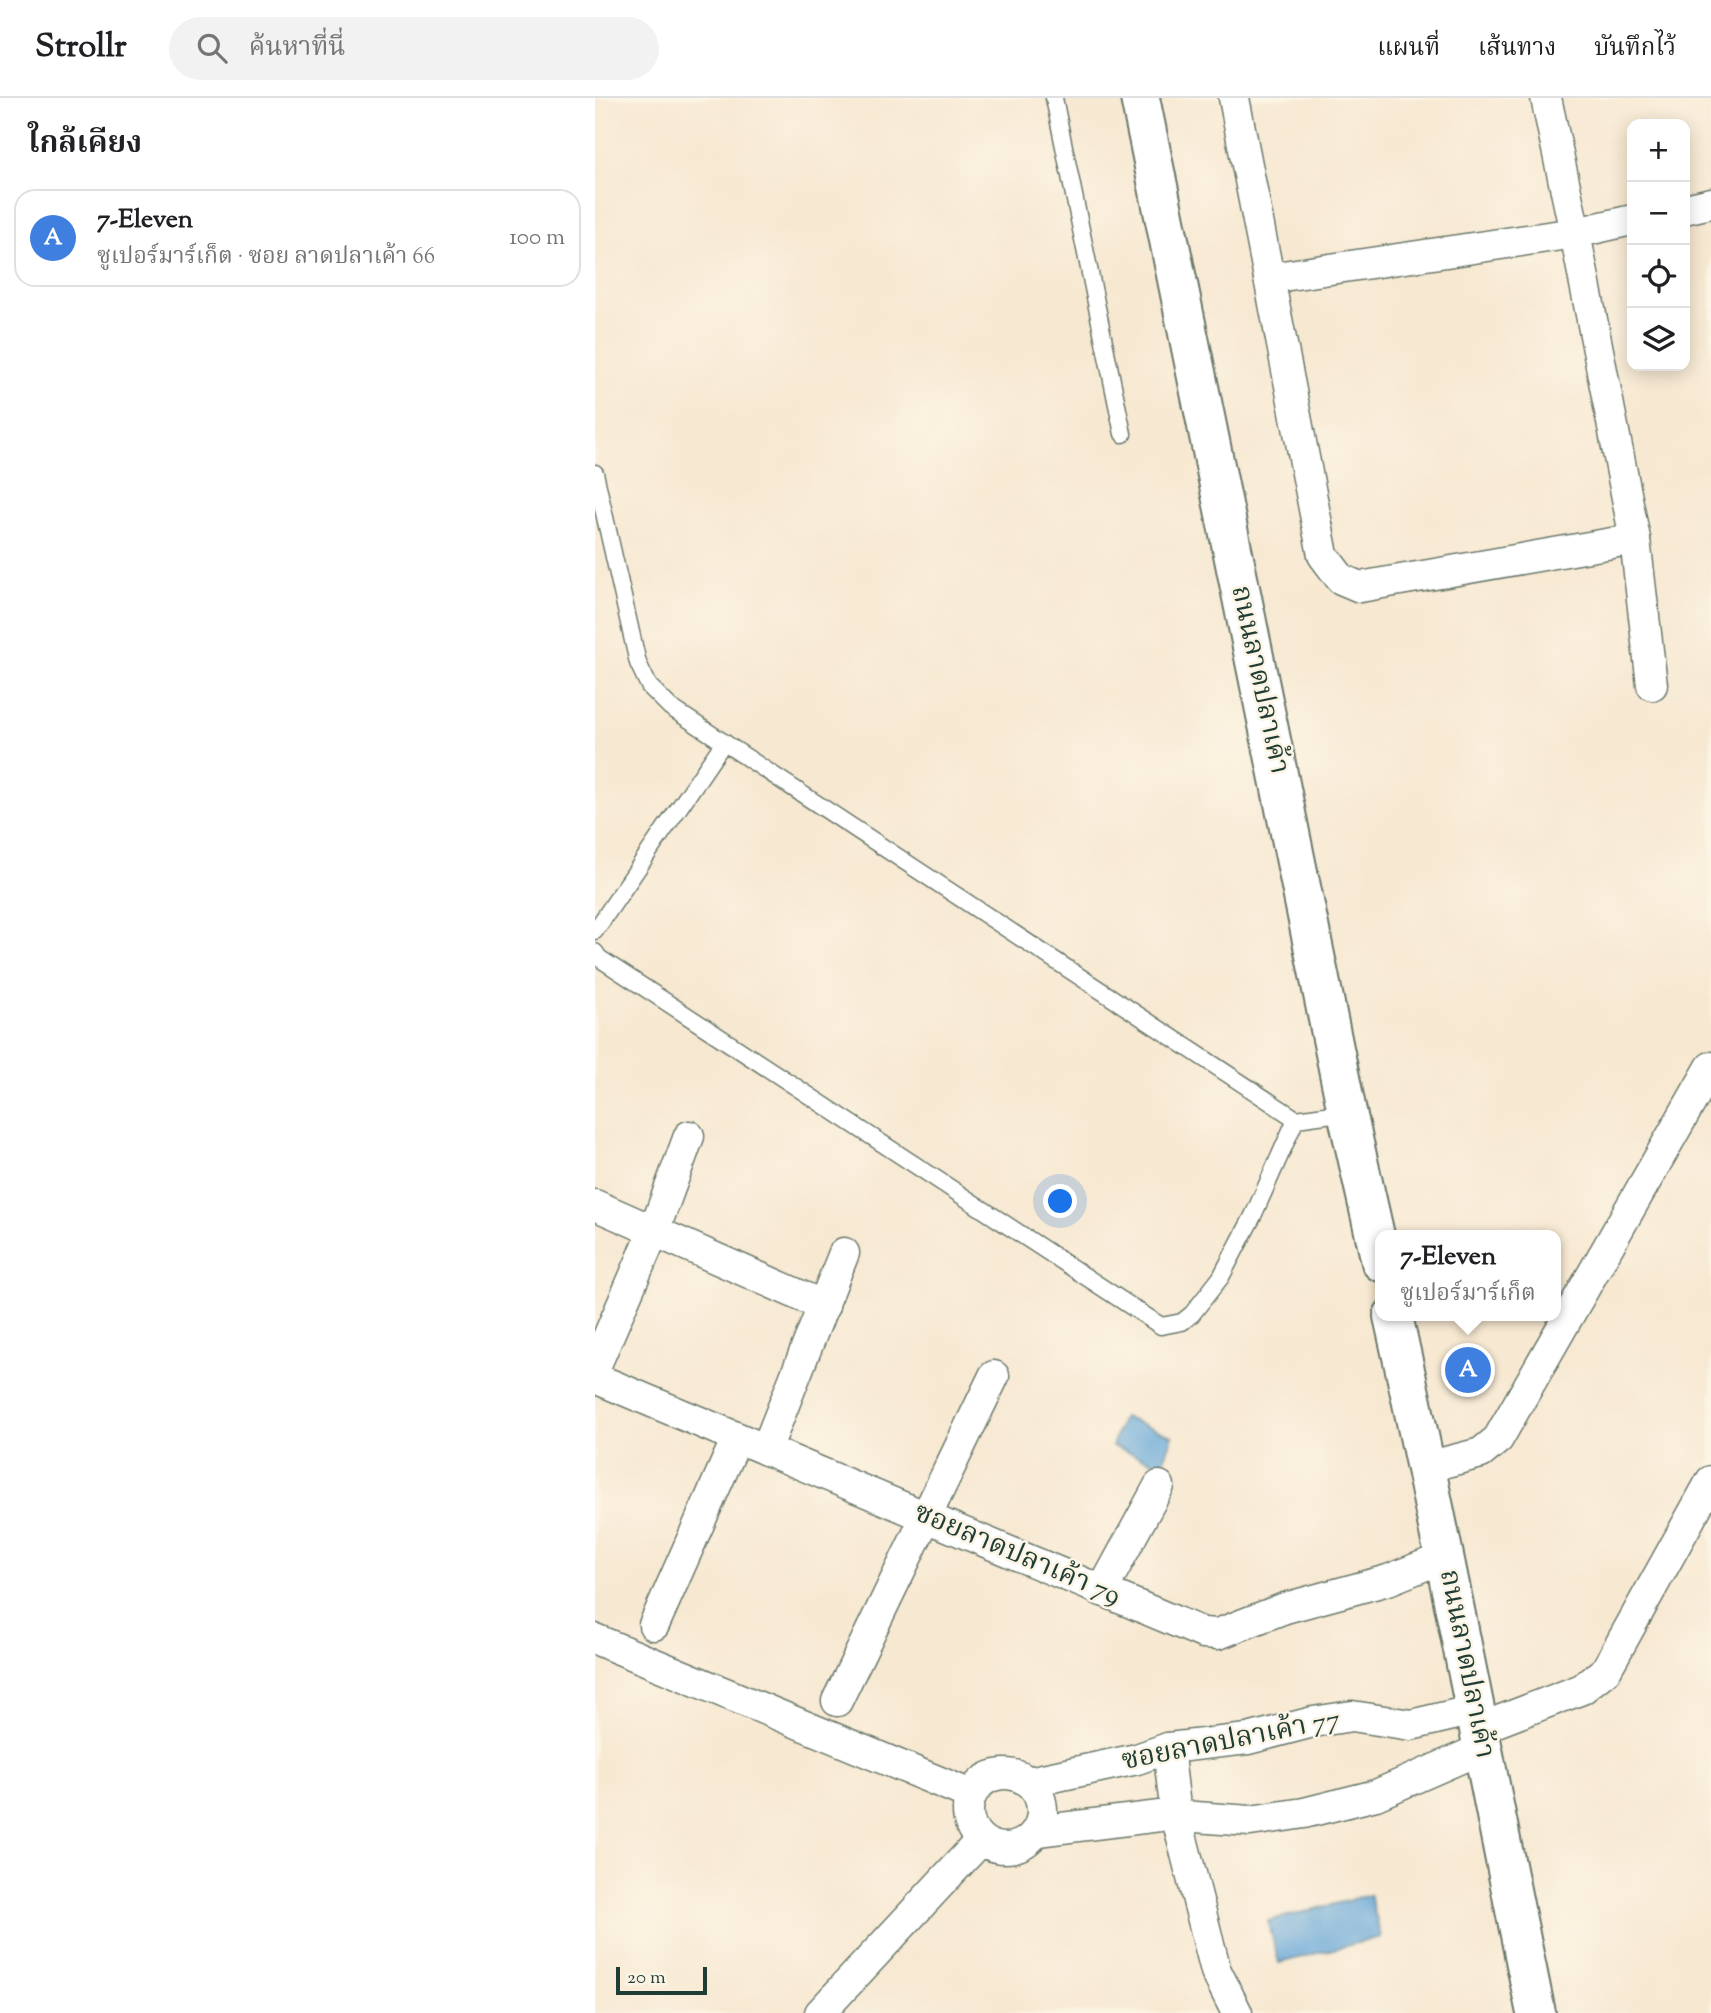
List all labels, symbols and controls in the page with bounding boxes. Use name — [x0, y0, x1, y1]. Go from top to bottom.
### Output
search box — [169, 17, 659, 80]
text: Strollr — [35, 24, 127, 72]
icon: search — [193, 29, 231, 67]
text: ค้นหาที่นี่ — [249, 30, 346, 67]
text: แผนที่ — [1377, 32, 1440, 66]
text: เส้นทาง — [1478, 32, 1556, 66]
text: บันทึกไว้ — [1594, 32, 1676, 66]
map controls — [1627, 119, 1690, 371]
button: + — [1627, 119, 1690, 182]
text: ใกล้เคียง — [28, 123, 142, 166]
button: − — [1627, 182, 1690, 245]
text: 7-Eleven — [97, 202, 193, 239]
text: A — [44, 222, 62, 255]
text: 100 m — [509, 222, 565, 255]
text: ซูเปอร์มาร์เก็ต · ซอย ลาดปลาเค้า 66 — [97, 241, 435, 274]
button: locate — [1627, 245, 1690, 308]
button: layers — [1627, 308, 1690, 371]
street label: ถนนลาดปลาเค้า — [1219, 582, 1299, 778]
your location — [1043, 1184, 1077, 1218]
popup — [1375, 1230, 1561, 1321]
text: 7-Eleven — [1400, 1239, 1496, 1276]
text: ซูเปอร์มาร์เก็ต — [1400, 1278, 1536, 1311]
pin: A — [1445, 1344, 1491, 1396]
street label: ซอยลาดปลาเค้า 79 — [907, 1493, 1127, 1617]
street label: ถนนลาดปลาเค้า — [1428, 1566, 1504, 1762]
street label: ซอยลาดปลาเค้า 77 — [1118, 1700, 1344, 1782]
scale bar — [616, 1964, 707, 1996]
text: 20 m — [627, 1965, 666, 1992]

